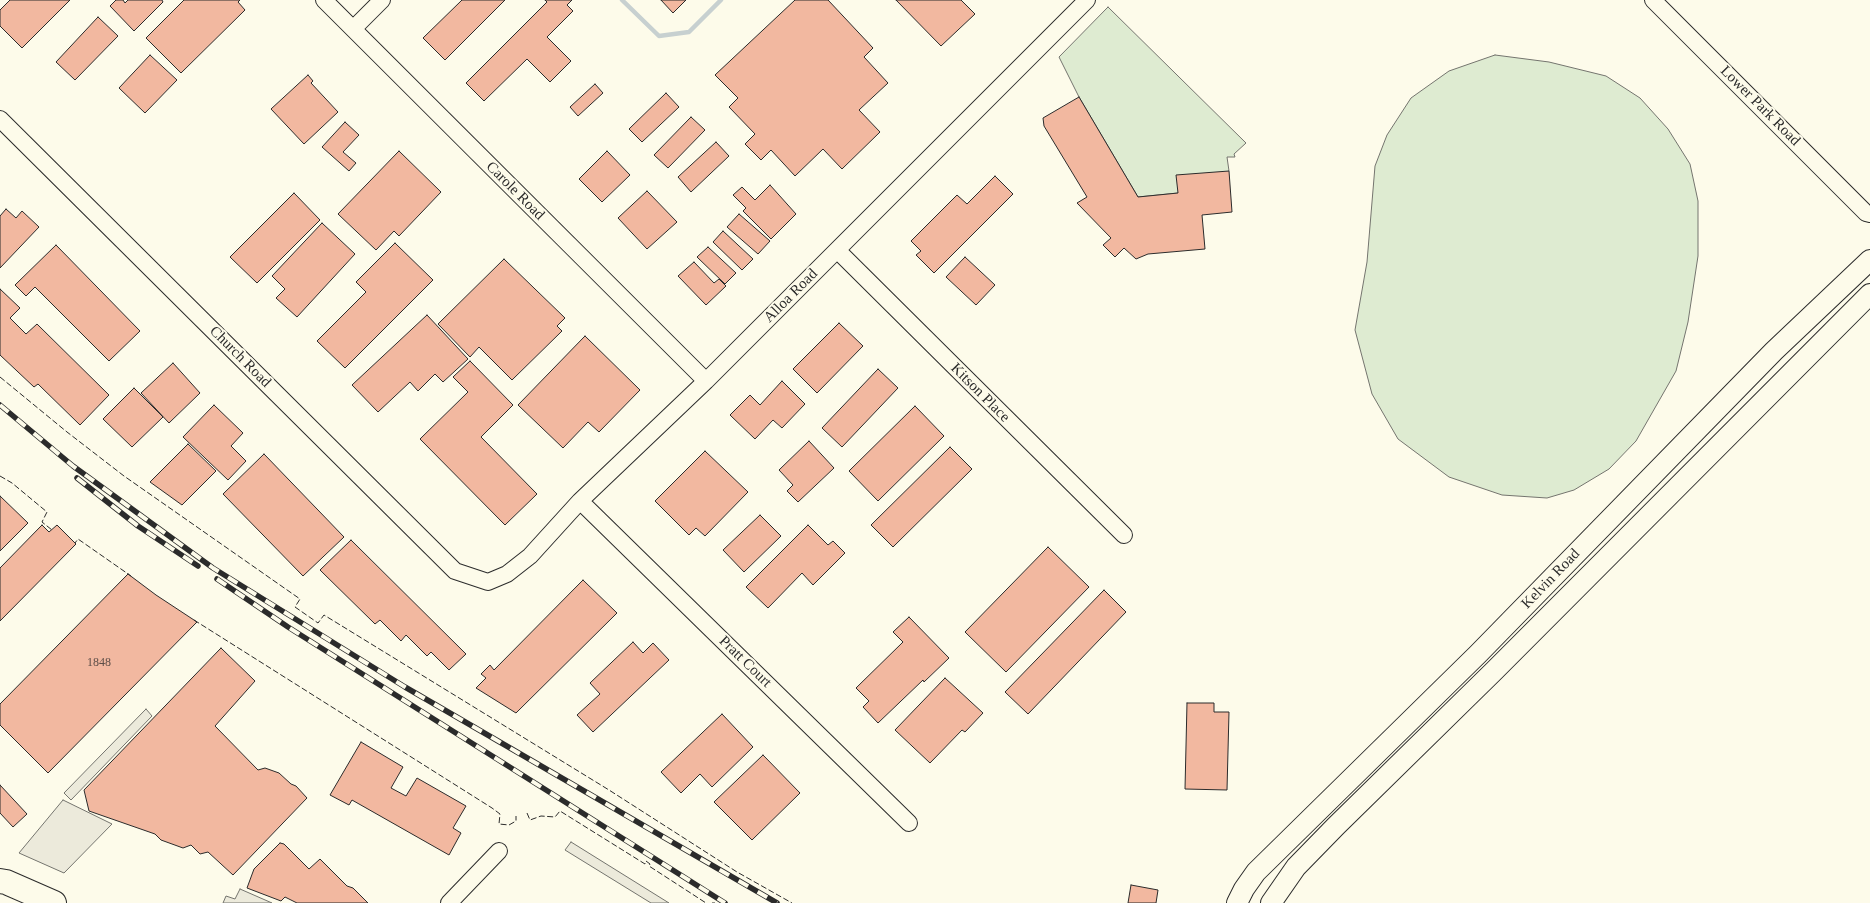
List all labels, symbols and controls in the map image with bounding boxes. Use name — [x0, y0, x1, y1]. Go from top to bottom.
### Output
street label: Lower Park Road — [1716, 62, 1804, 150]
street label: Carole Road — [482, 158, 548, 224]
street label: Alloa Road — [760, 265, 822, 327]
street label: Church Road — [206, 323, 274, 391]
street label: Kitson Place — [947, 360, 1013, 426]
street label: Kelvin Road — [1518, 545, 1584, 613]
street label: Pratt Court — [715, 633, 775, 691]
house number: 1848 — [87, 656, 111, 670]

